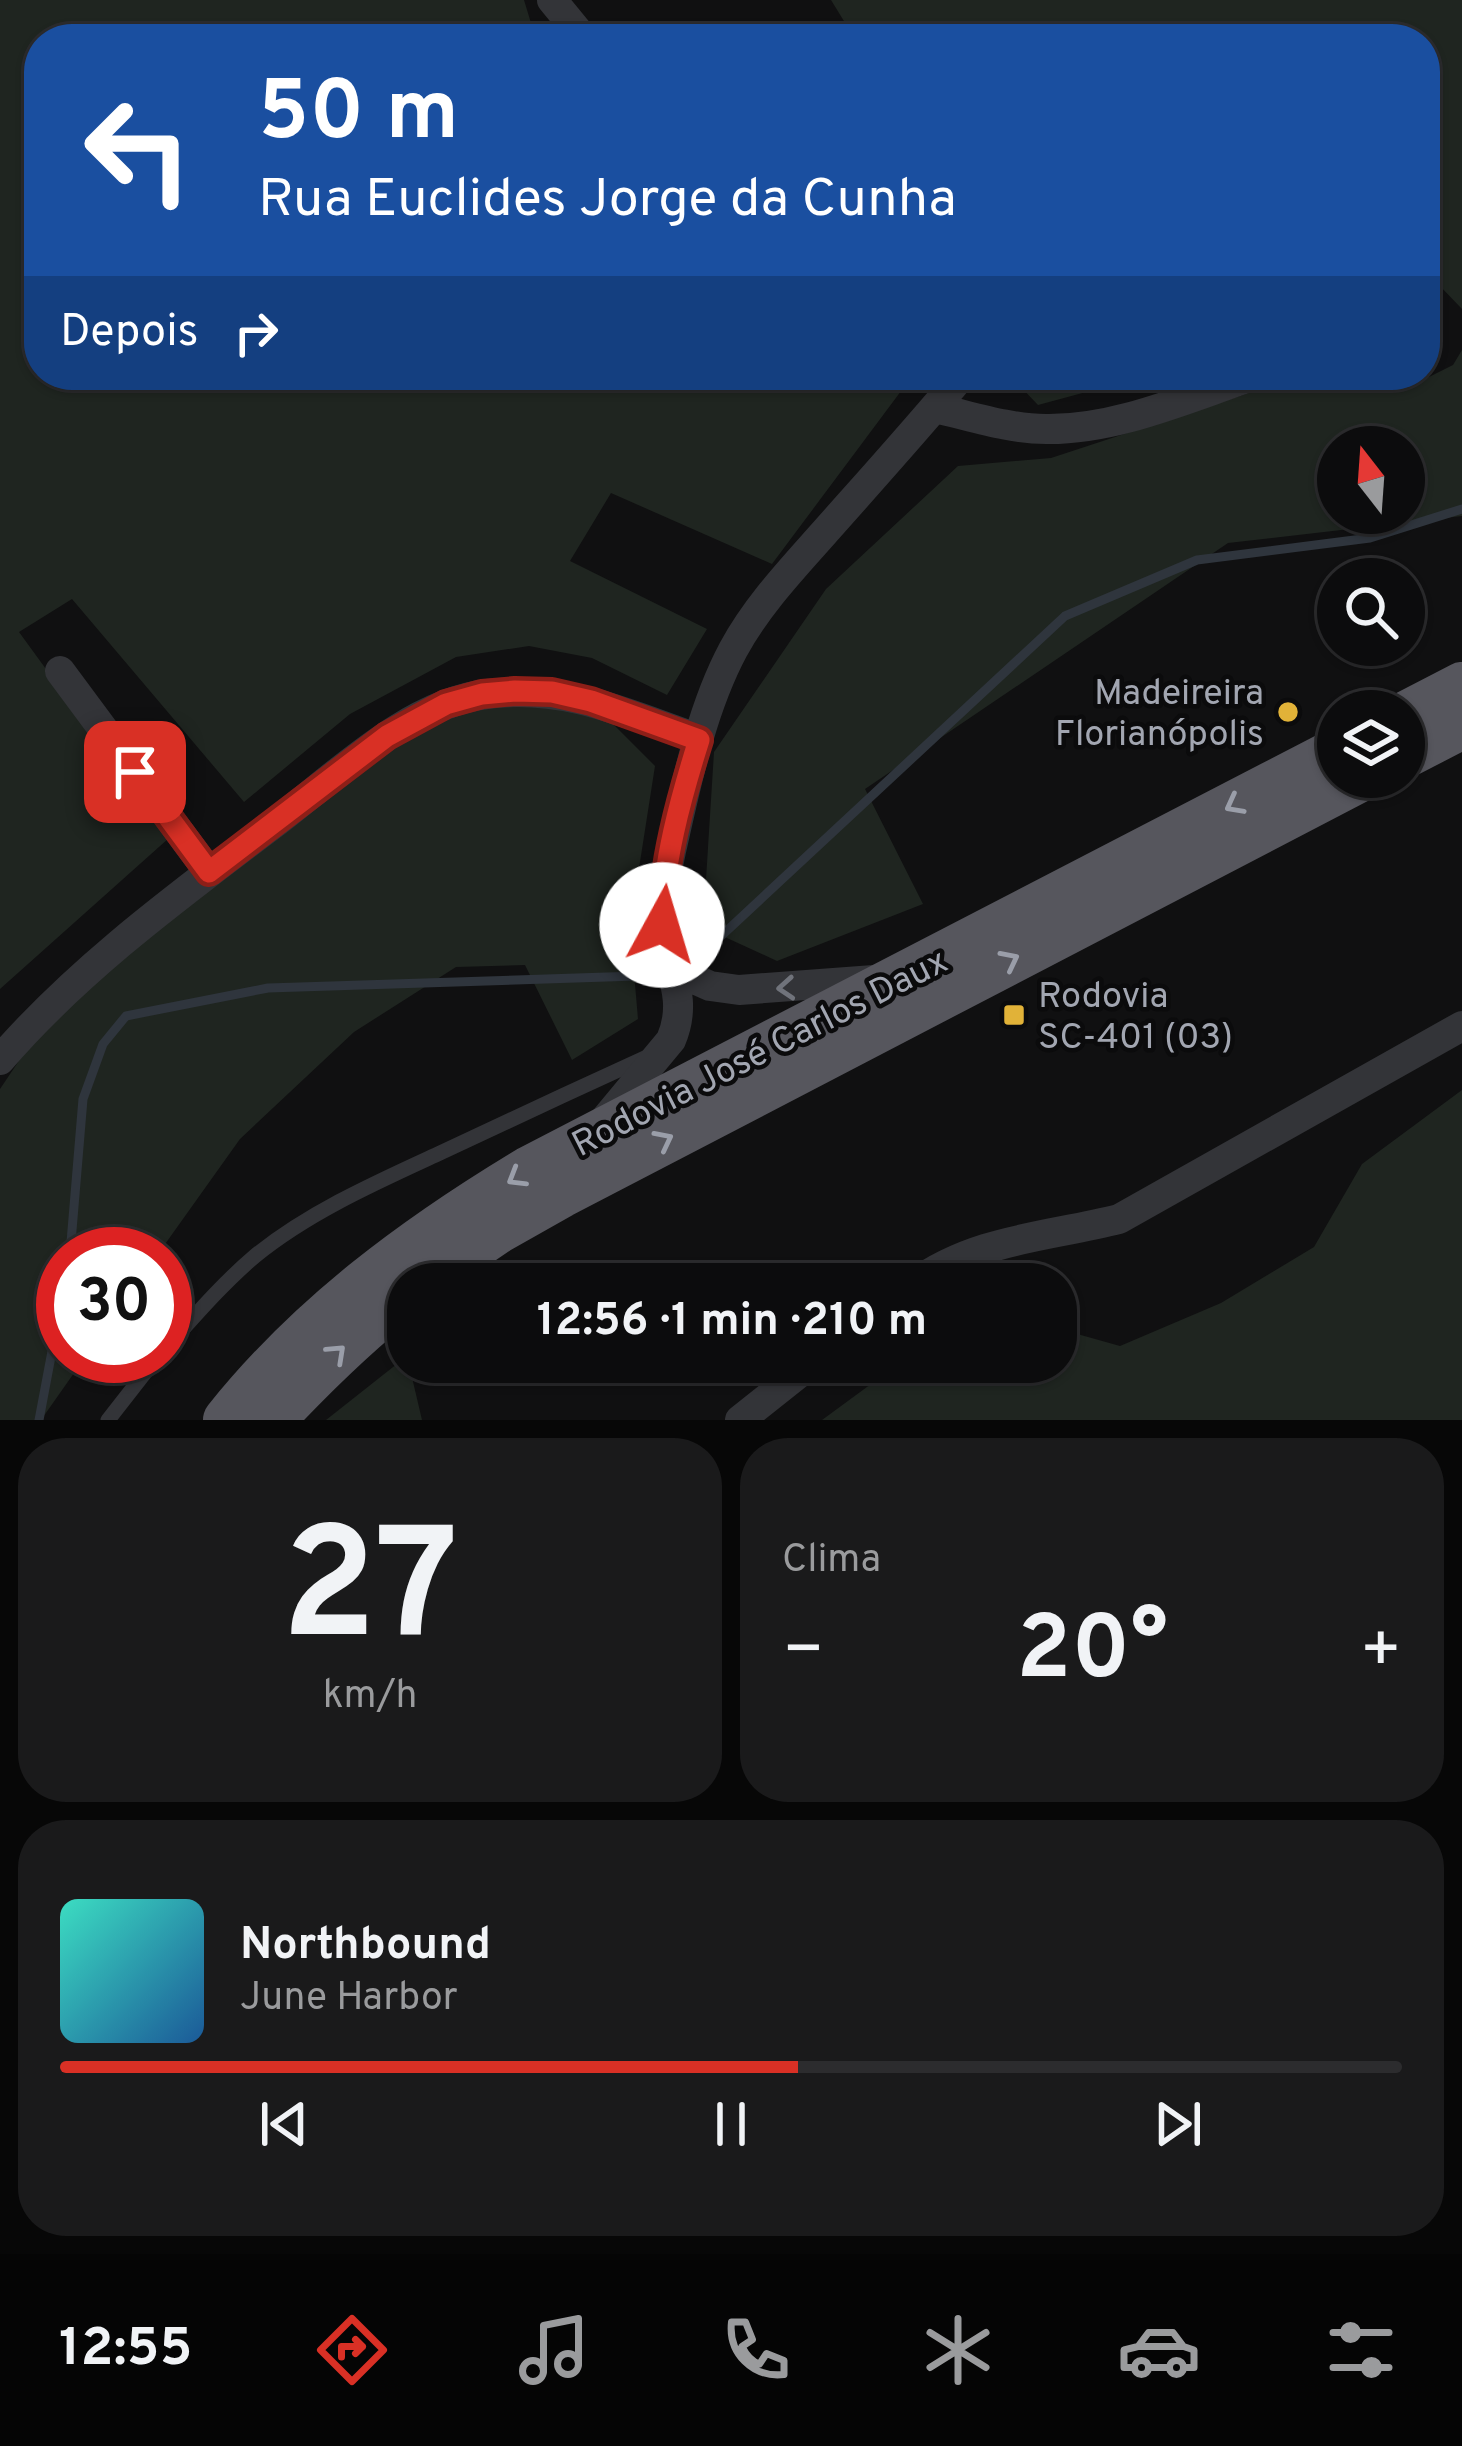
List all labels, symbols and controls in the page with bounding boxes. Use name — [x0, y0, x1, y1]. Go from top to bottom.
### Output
text: 50 m — [258, 63, 459, 169]
icon: left — [60, 72, 216, 228]
text: Rua Euclides Jorge da Cunha — [258, 167, 957, 236]
icon: right — [223, 300, 289, 366]
text: Depois — [60, 305, 199, 362]
north arrow — [1317, 426, 1425, 534]
map controls — [1317, 426, 1425, 798]
button: search — [1317, 558, 1425, 666]
place label: Madeireira Florianópolis — [1055, 672, 1264, 759]
button: layers — [1317, 690, 1425, 798]
marker: Madeireira Florianópolis — [1275, 699, 1301, 725]
pin — [84, 721, 186, 823]
icon: arrive — [102, 739, 168, 805]
one-way arrow — [1225, 790, 1247, 813]
position arrow — [599, 862, 725, 988]
street label: Rodovia José Carlos Daux — [565, 940, 956, 1169]
one-way arrow — [997, 952, 1019, 975]
one-way arrow — [776, 975, 795, 1001]
place label: Rodovia SC-401 (03) — [1038, 975, 1233, 1062]
marker: Rodovia SC-401 (03) — [1001, 1002, 1027, 1028]
one-way arrow — [651, 1132, 673, 1155]
one-way arrow — [507, 1164, 529, 1186]
speed limit sign: 30 — [36, 1227, 192, 1383]
text: 12:56 · 1 min · 210 m — [537, 1294, 927, 1351]
one-way arrow — [323, 1346, 344, 1367]
text: 27 — [281, 1496, 459, 1694]
text: Clima — [782, 1537, 881, 1586]
text: 20° — [1016, 1597, 1168, 1710]
text: − — [782, 1612, 825, 1695]
text: + — [1359, 1612, 1402, 1695]
text: km/h — [323, 1673, 417, 1722]
text: Northbound — [240, 1918, 491, 1975]
text: June Harbor — [240, 1975, 458, 2024]
icon: previous — [251, 2091, 317, 2157]
icon: pause — [698, 2091, 764, 2157]
icon: next — [1145, 2091, 1211, 2157]
icon: directions — [310, 2308, 394, 2392]
icon: music — [512, 2308, 596, 2392]
icon: phone — [714, 2308, 798, 2392]
icon: climate — [916, 2308, 1000, 2392]
icon: car — [1117, 2308, 1201, 2392]
icon: filters — [1319, 2308, 1403, 2392]
text: 12:55 — [59, 2316, 193, 2385]

